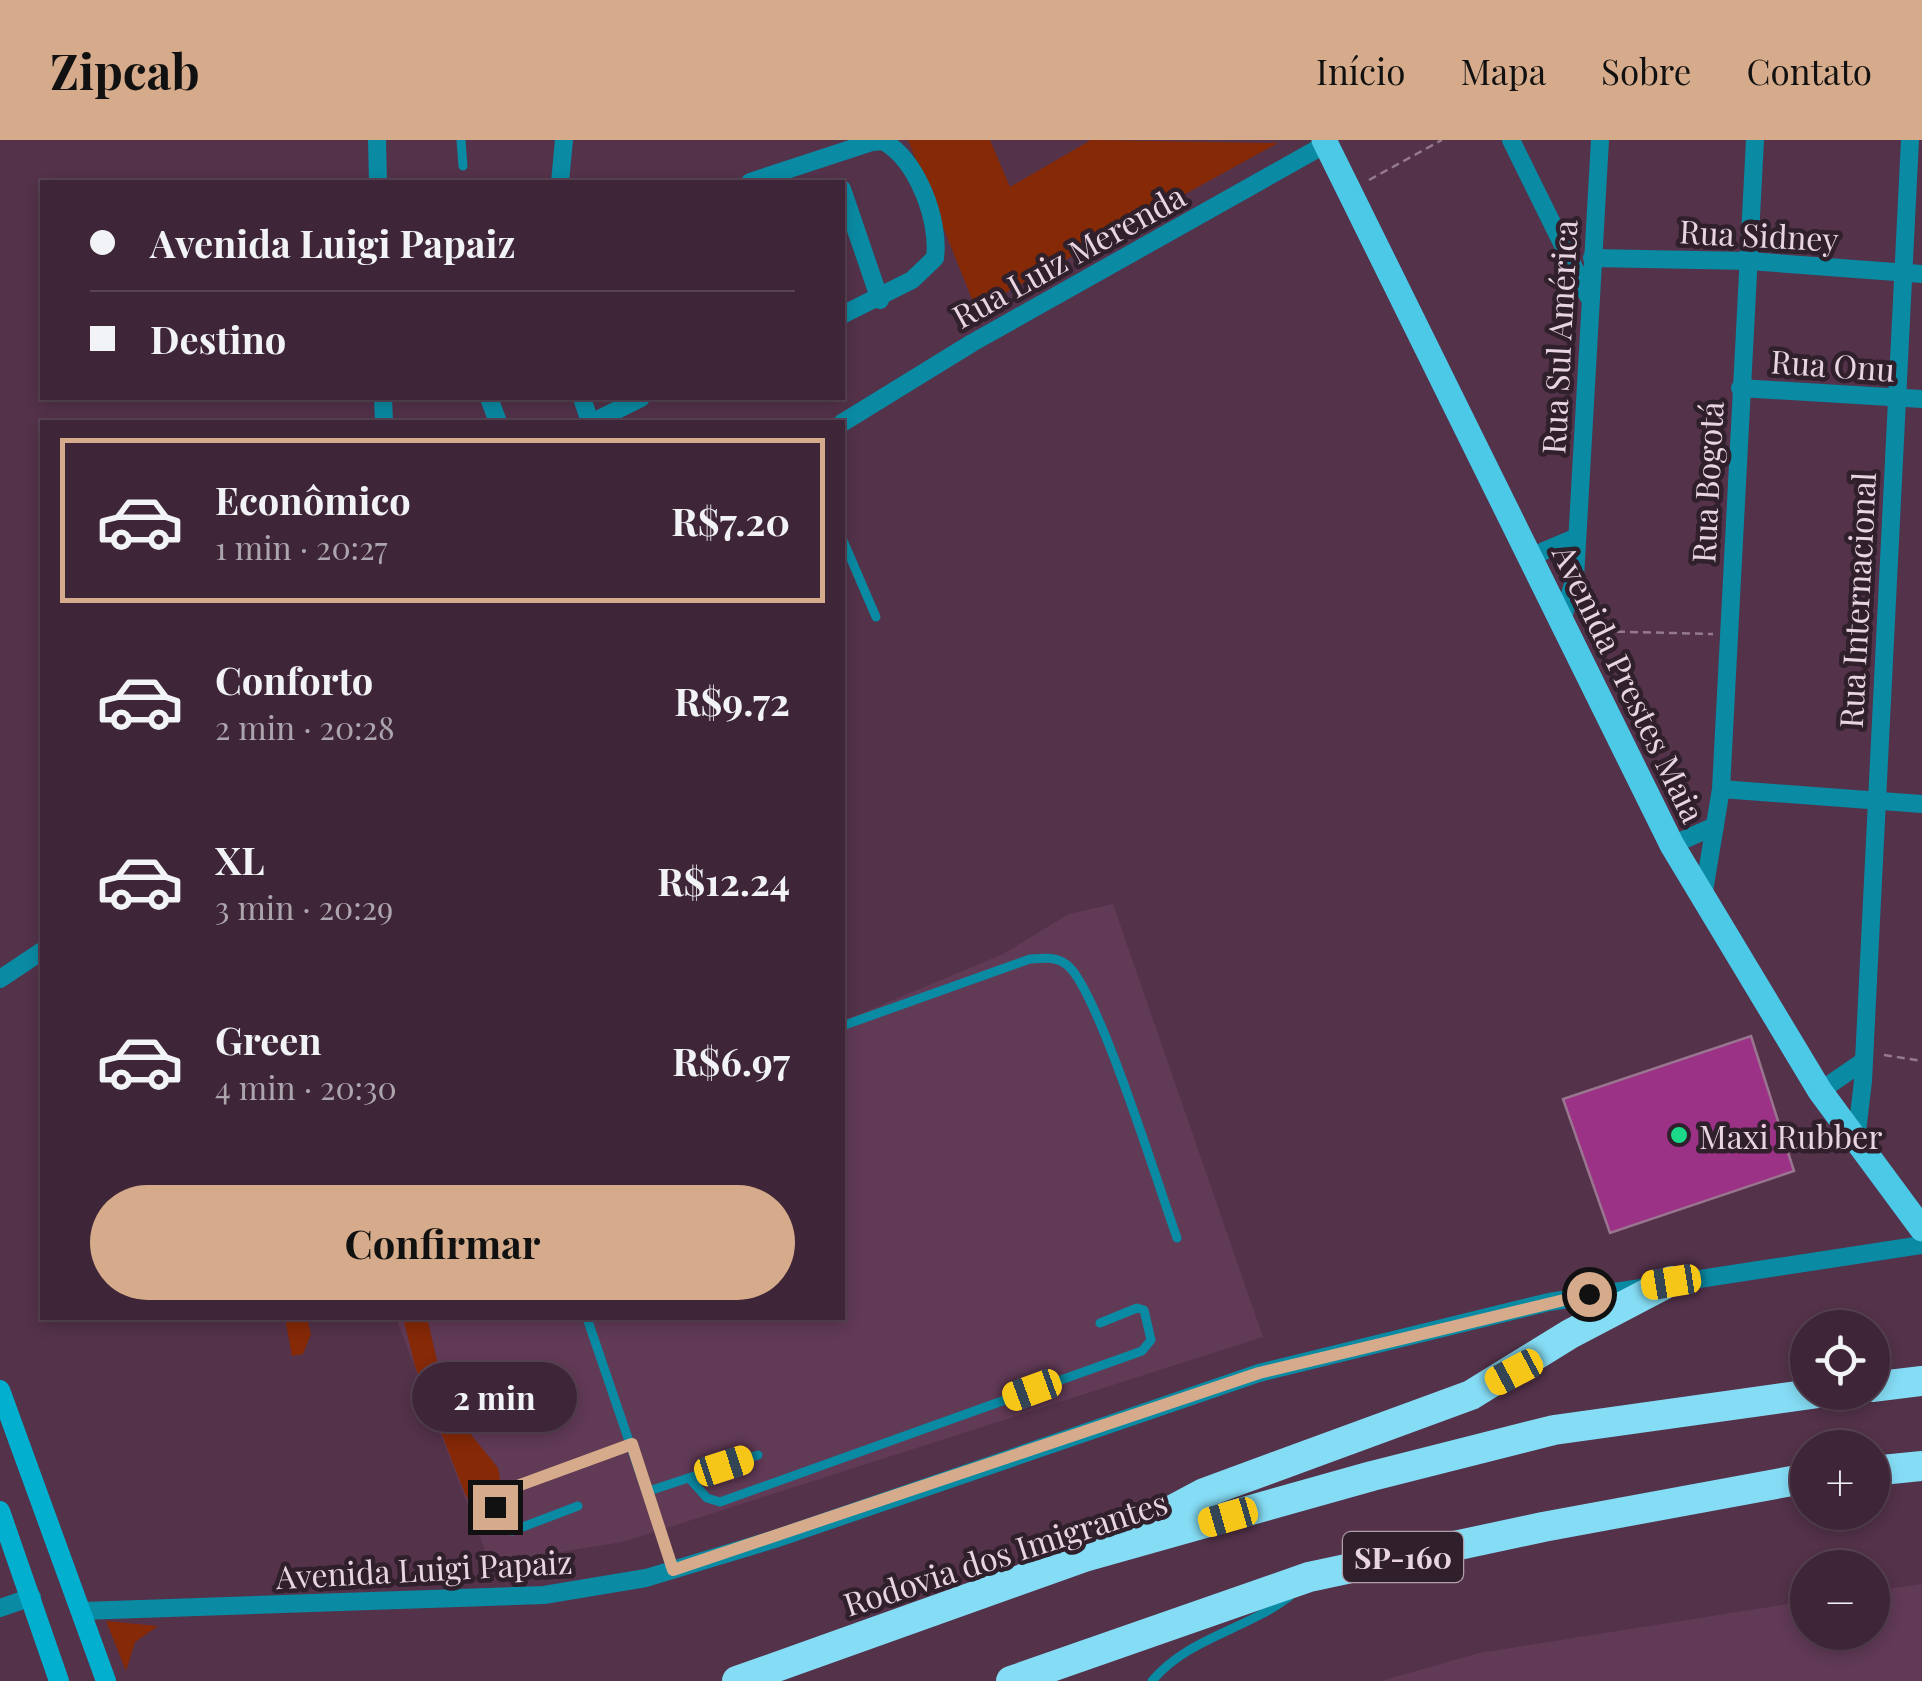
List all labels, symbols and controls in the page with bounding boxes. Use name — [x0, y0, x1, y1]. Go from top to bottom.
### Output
text: Zipcab — [50, 38, 200, 102]
text: Início — [1316, 47, 1406, 94]
text: Mapa — [1461, 47, 1546, 94]
text: Sobre — [1601, 47, 1691, 94]
text: Contato — [1746, 47, 1872, 94]
street label: Rua Luiz Merenda — [944, 173, 1192, 337]
street label: Rua Sidney — [1678, 208, 1840, 260]
text: Avenida Luigi Papaiz — [150, 217, 516, 268]
street label: Rua Sul América — [1530, 219, 1586, 455]
text: Destino — [150, 313, 286, 364]
street label: Rua Onu — [1770, 338, 1896, 390]
street label: Rua Bogotá — [1680, 400, 1732, 564]
street label: Rua Internacional — [1828, 471, 1884, 729]
text: Econômico — [215, 474, 411, 525]
icon: car — [95, 476, 185, 566]
text: R$7.20 — [671, 495, 790, 546]
text: 1 min · 20:27 — [215, 525, 387, 568]
street label: Avenida Prestes Maia — [1544, 536, 1716, 829]
text: Conforto — [215, 654, 373, 705]
icon: car — [95, 656, 185, 746]
text: R$9.72 — [674, 675, 790, 726]
text: 2 min · 20:28 — [215, 705, 395, 748]
text: XL — [215, 834, 264, 885]
icon: car — [95, 836, 185, 926]
text: R$12.24 — [657, 855, 790, 906]
text: 3 min · 20:29 — [215, 885, 393, 928]
text: Green — [215, 1014, 322, 1065]
icon: car — [95, 1016, 185, 1106]
text: R$6.97 — [672, 1035, 790, 1086]
text: 4 min · 20:30 — [215, 1065, 397, 1108]
place label: Maxi Rubber — [1699, 1114, 1882, 1157]
marker: Maxi Rubber — [1668, 1124, 1690, 1146]
button: Confirmar — [90, 1185, 795, 1300]
car — [1639, 1262, 1703, 1302]
route start — [1567, 1272, 1612, 1317]
map controls — [1790, 1310, 1890, 1650]
button: locate — [1790, 1310, 1890, 1410]
car — [1480, 1345, 1548, 1399]
callout: 2 min — [412, 1362, 578, 1432]
car — [999, 1366, 1065, 1414]
text: 2 min — [453, 1375, 536, 1418]
button: + — [1790, 1430, 1890, 1530]
car — [691, 1442, 757, 1490]
street label: Rodovia dos Imigrantes — [838, 1479, 1172, 1625]
route end — [473, 1485, 518, 1530]
car — [1195, 1494, 1261, 1540]
road number: SP-160 — [1343, 1532, 1463, 1582]
street label: Avenida Luigi Papaiz — [274, 1539, 573, 1597]
button: − — [1790, 1550, 1890, 1650]

